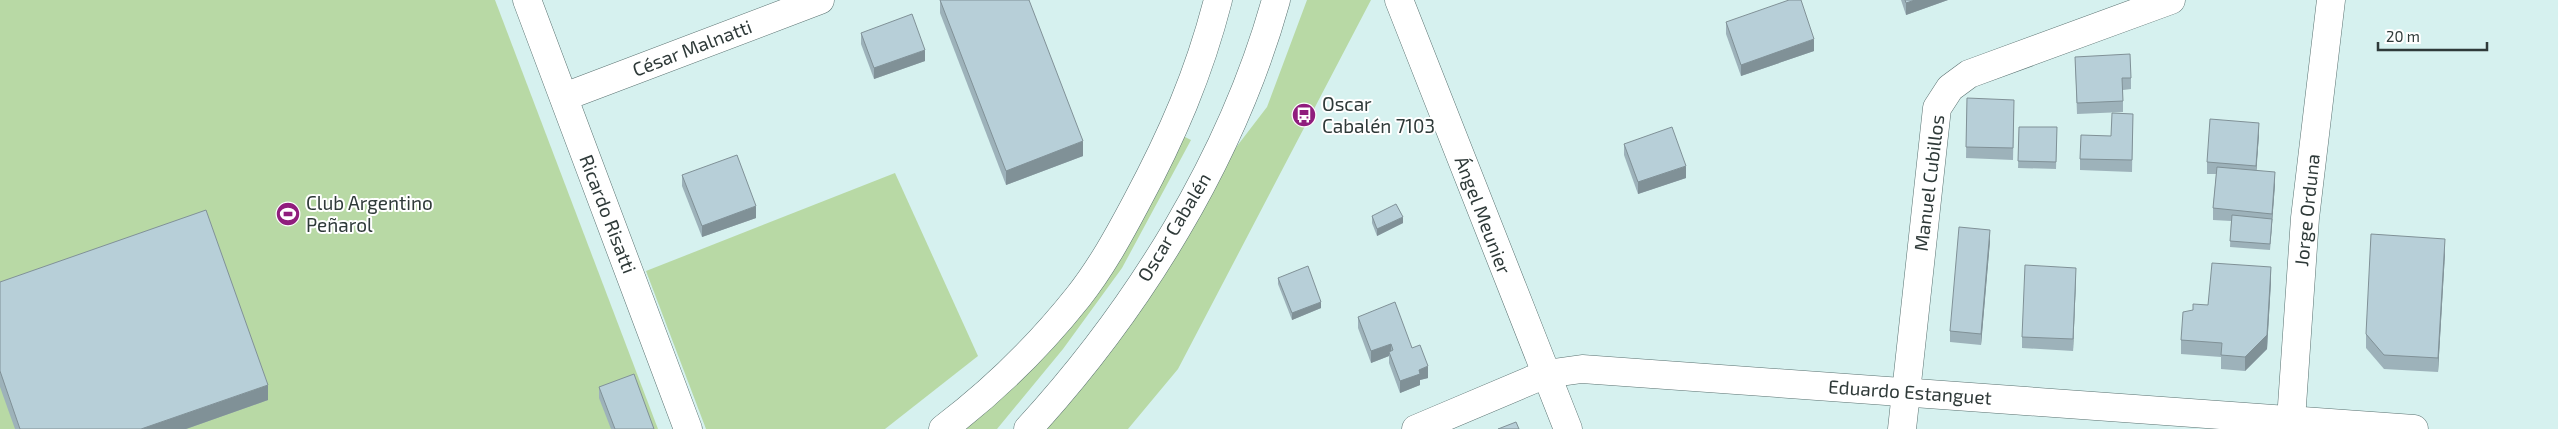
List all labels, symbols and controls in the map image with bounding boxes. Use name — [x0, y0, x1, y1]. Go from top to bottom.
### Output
street label: César Malnatti — [629, 14, 755, 81]
scale bar — [2378, 20, 2487, 52]
text: 20 m — [2386, 27, 2420, 45]
place label: Oscar Cabalén 7103 — [1322, 92, 1435, 137]
bus stop icon: Oscar Cabalén 7103 — [1291, 102, 1317, 128]
street label: Manuel Cubillos — [1909, 113, 1948, 253]
street label: Ricardo Risatti — [575, 151, 642, 276]
street label: Ángel Meunier — [1450, 153, 1517, 277]
street label: Jorge Orduna — [2289, 153, 2324, 267]
street label: Oscar Cabalén — [1132, 168, 1215, 285]
place label: Club Argentino Peñarol — [306, 191, 433, 236]
sports icon: Club Argentino Peñarol — [275, 201, 301, 227]
street label: Eduardo Estanguet — [1827, 374, 1993, 409]

